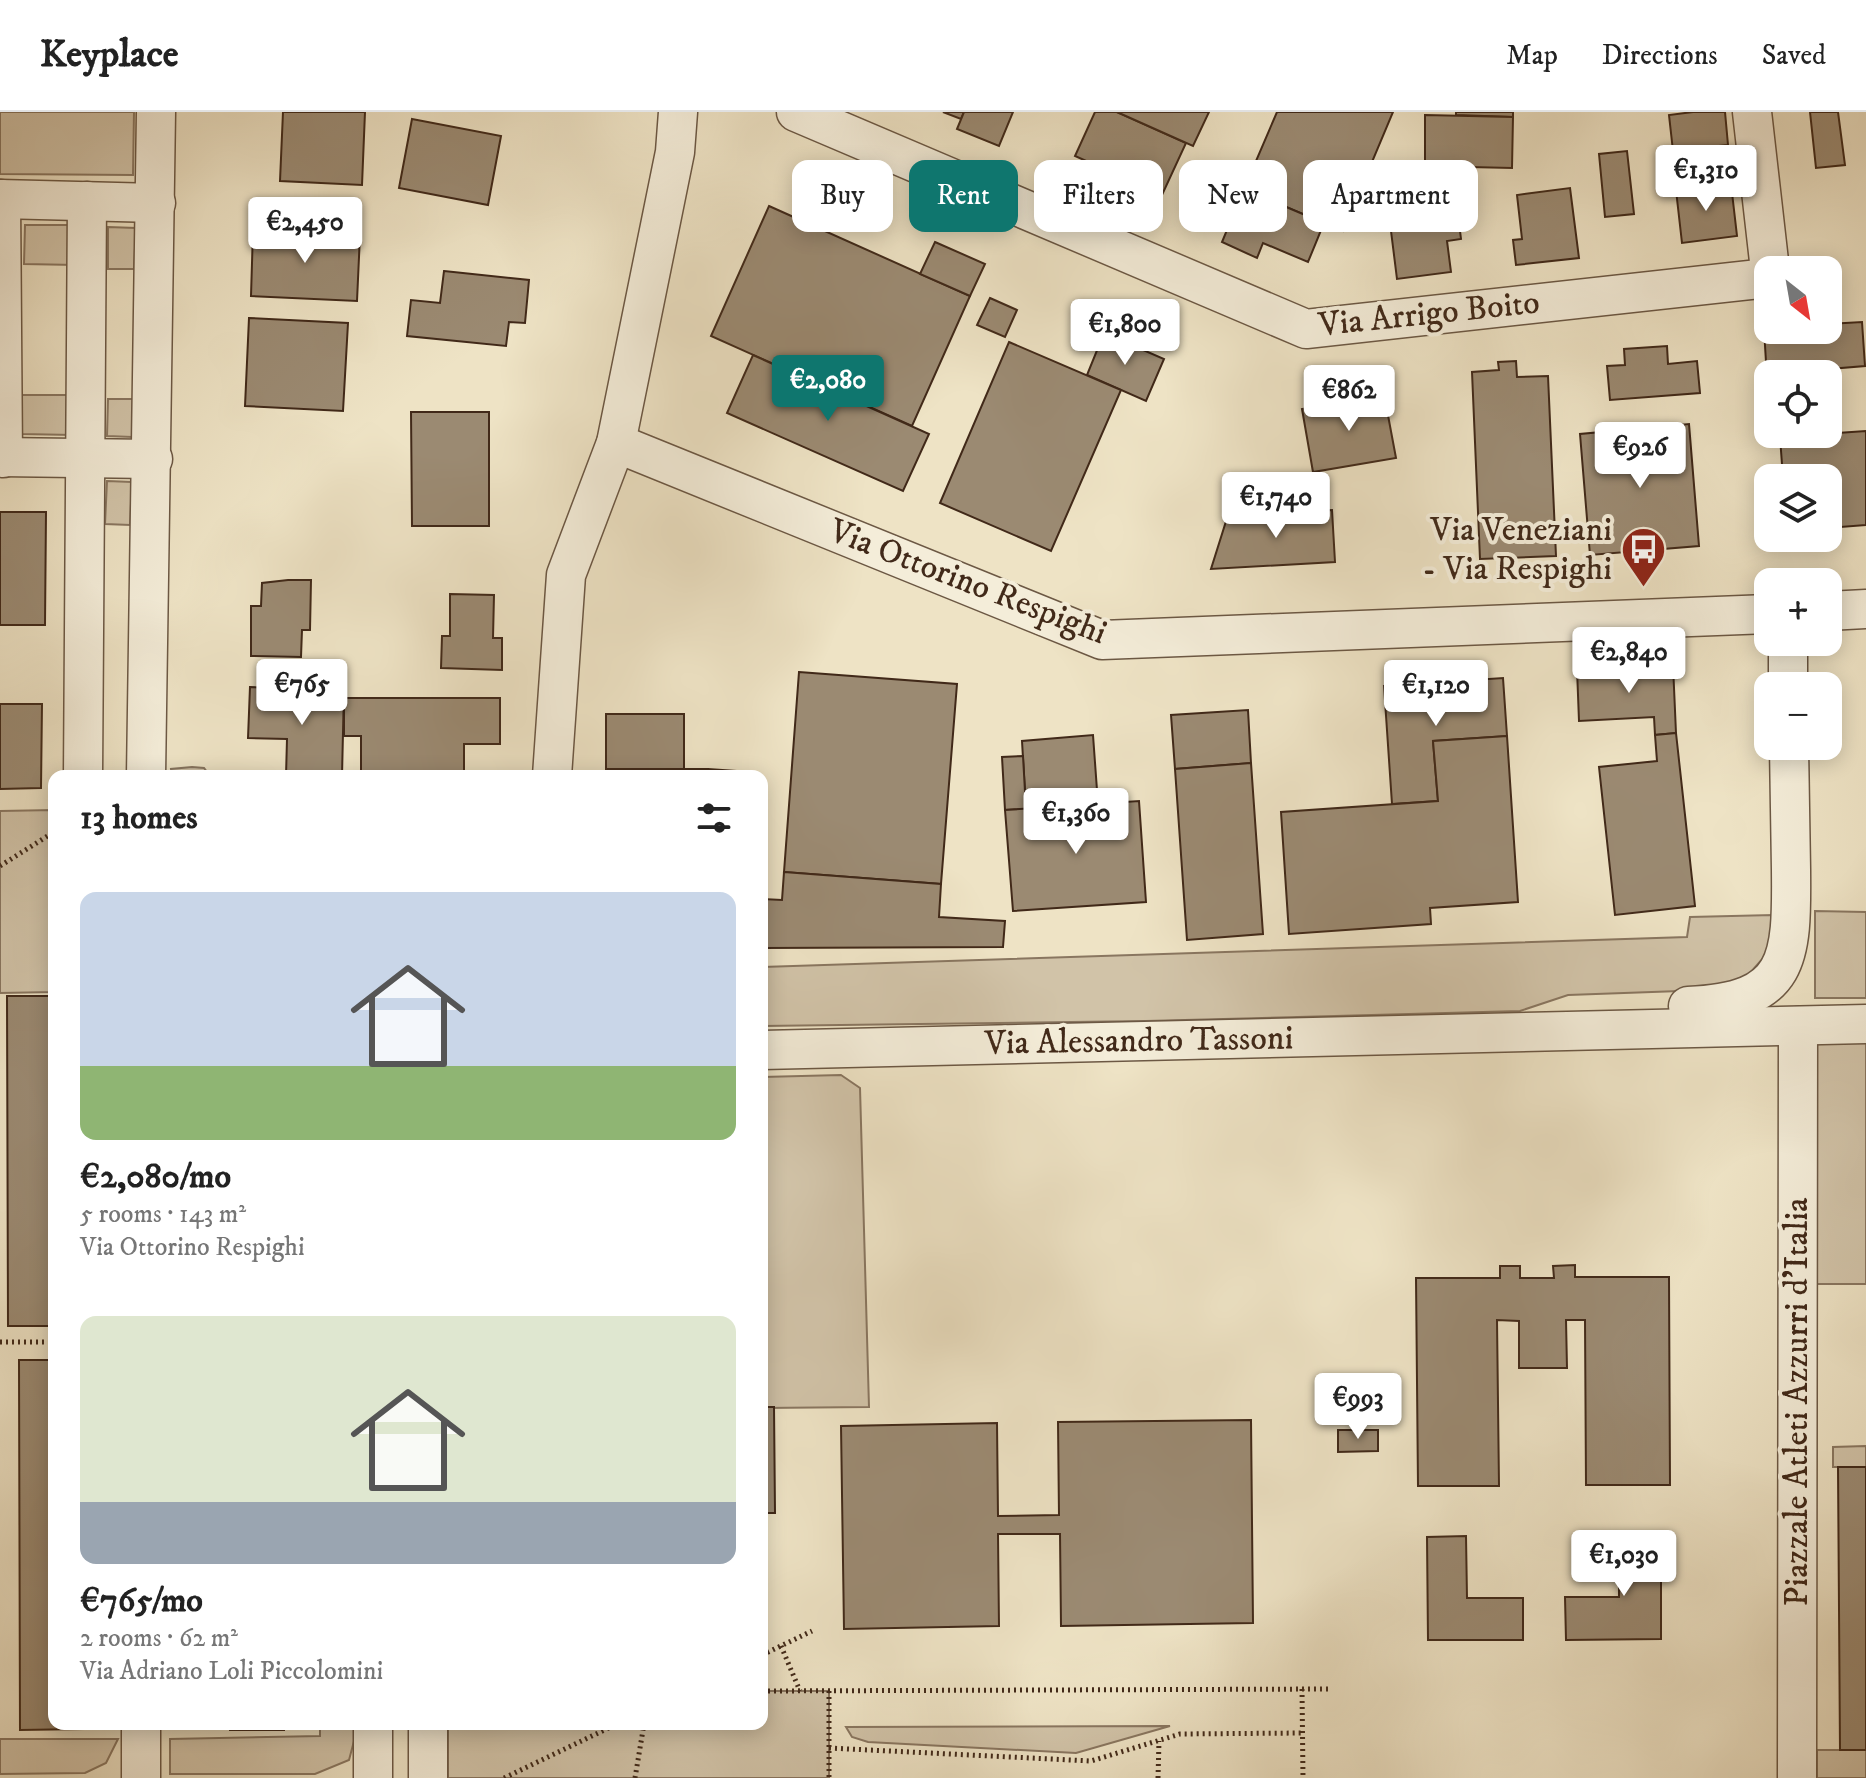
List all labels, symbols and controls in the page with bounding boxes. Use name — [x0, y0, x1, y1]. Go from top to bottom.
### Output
text: Keyplace — [40, 31, 179, 79]
text: Map — [1506, 38, 1558, 73]
text: Directions — [1602, 38, 1718, 73]
text: Saved — [1762, 38, 1826, 73]
pin: €1,310 — [1641, 145, 1771, 213]
text: €1,310 — [1674, 154, 1738, 187]
chip: Buy — [792, 160, 893, 232]
chip: Rent — [909, 160, 1018, 232]
chip: Filters — [1034, 160, 1163, 232]
chip: New — [1179, 160, 1287, 232]
chip: Apartment — [1303, 160, 1478, 232]
pin: €2,450 — [240, 197, 370, 265]
text: €2,450 — [266, 206, 344, 239]
north arrow — [1754, 256, 1842, 344]
map controls — [1754, 256, 1842, 760]
street label: Via Arrigo Boito — [1315, 282, 1542, 347]
pin: €1,800 — [1060, 299, 1190, 367]
text: €1,800 — [1089, 308, 1161, 341]
pin: €2,080 — [763, 355, 893, 423]
button: locate — [1754, 360, 1842, 448]
text: €2,080 — [790, 364, 866, 397]
pin: €862 — [1302, 365, 1396, 433]
text: €862 — [1322, 374, 1376, 407]
pin: €926 — [1593, 422, 1687, 490]
text: €926 — [1613, 431, 1667, 464]
button: layers — [1754, 464, 1842, 552]
pin: €1,740 — [1211, 472, 1341, 540]
text: €1,740 — [1240, 481, 1312, 514]
street label: Via Ottorino Respighi — [822, 509, 1113, 654]
place label: Via Veneziani - Via Respighi — [1422, 509, 1612, 590]
bus stop icon: Via Veneziani - Via Respighi — [1619, 526, 1667, 589]
button: + — [1754, 568, 1842, 656]
pin: €2,840 — [1564, 627, 1694, 695]
text: €2,840 — [1590, 636, 1668, 669]
pin: €765 — [255, 659, 349, 727]
pin: €1,120 — [1371, 660, 1501, 728]
text: €765 — [274, 668, 330, 701]
text: €1,120 — [1402, 669, 1470, 702]
button: − — [1754, 672, 1842, 760]
pin: €1,360 — [1011, 788, 1141, 856]
icon: filters — [692, 796, 736, 840]
text: 13 homes — [80, 797, 198, 839]
text: €1,360 — [1041, 797, 1111, 830]
icon: home — [336, 944, 480, 1088]
street label: Via Alessandro Tassoni — [983, 1017, 1294, 1065]
text: €2,080/mo — [80, 1156, 231, 1198]
street label: Piazzale Atleti Azzurri d'Italia — [1776, 1197, 1818, 1606]
text: 5 rooms · 143 m² — [80, 1198, 246, 1231]
text: Via Ottorino Respighi — [80, 1231, 305, 1264]
icon: home — [336, 1368, 480, 1512]
pin: €993 — [1311, 1373, 1405, 1441]
text: €993 — [1333, 1382, 1383, 1415]
pin: €1,030 — [1559, 1530, 1689, 1598]
text: €1,030 — [1589, 1539, 1659, 1572]
text: €765/mo — [80, 1580, 203, 1622]
text: 2 rooms · 62 m² — [80, 1622, 238, 1655]
text: Via Adriano Loli Piccolomini — [80, 1655, 383, 1688]

